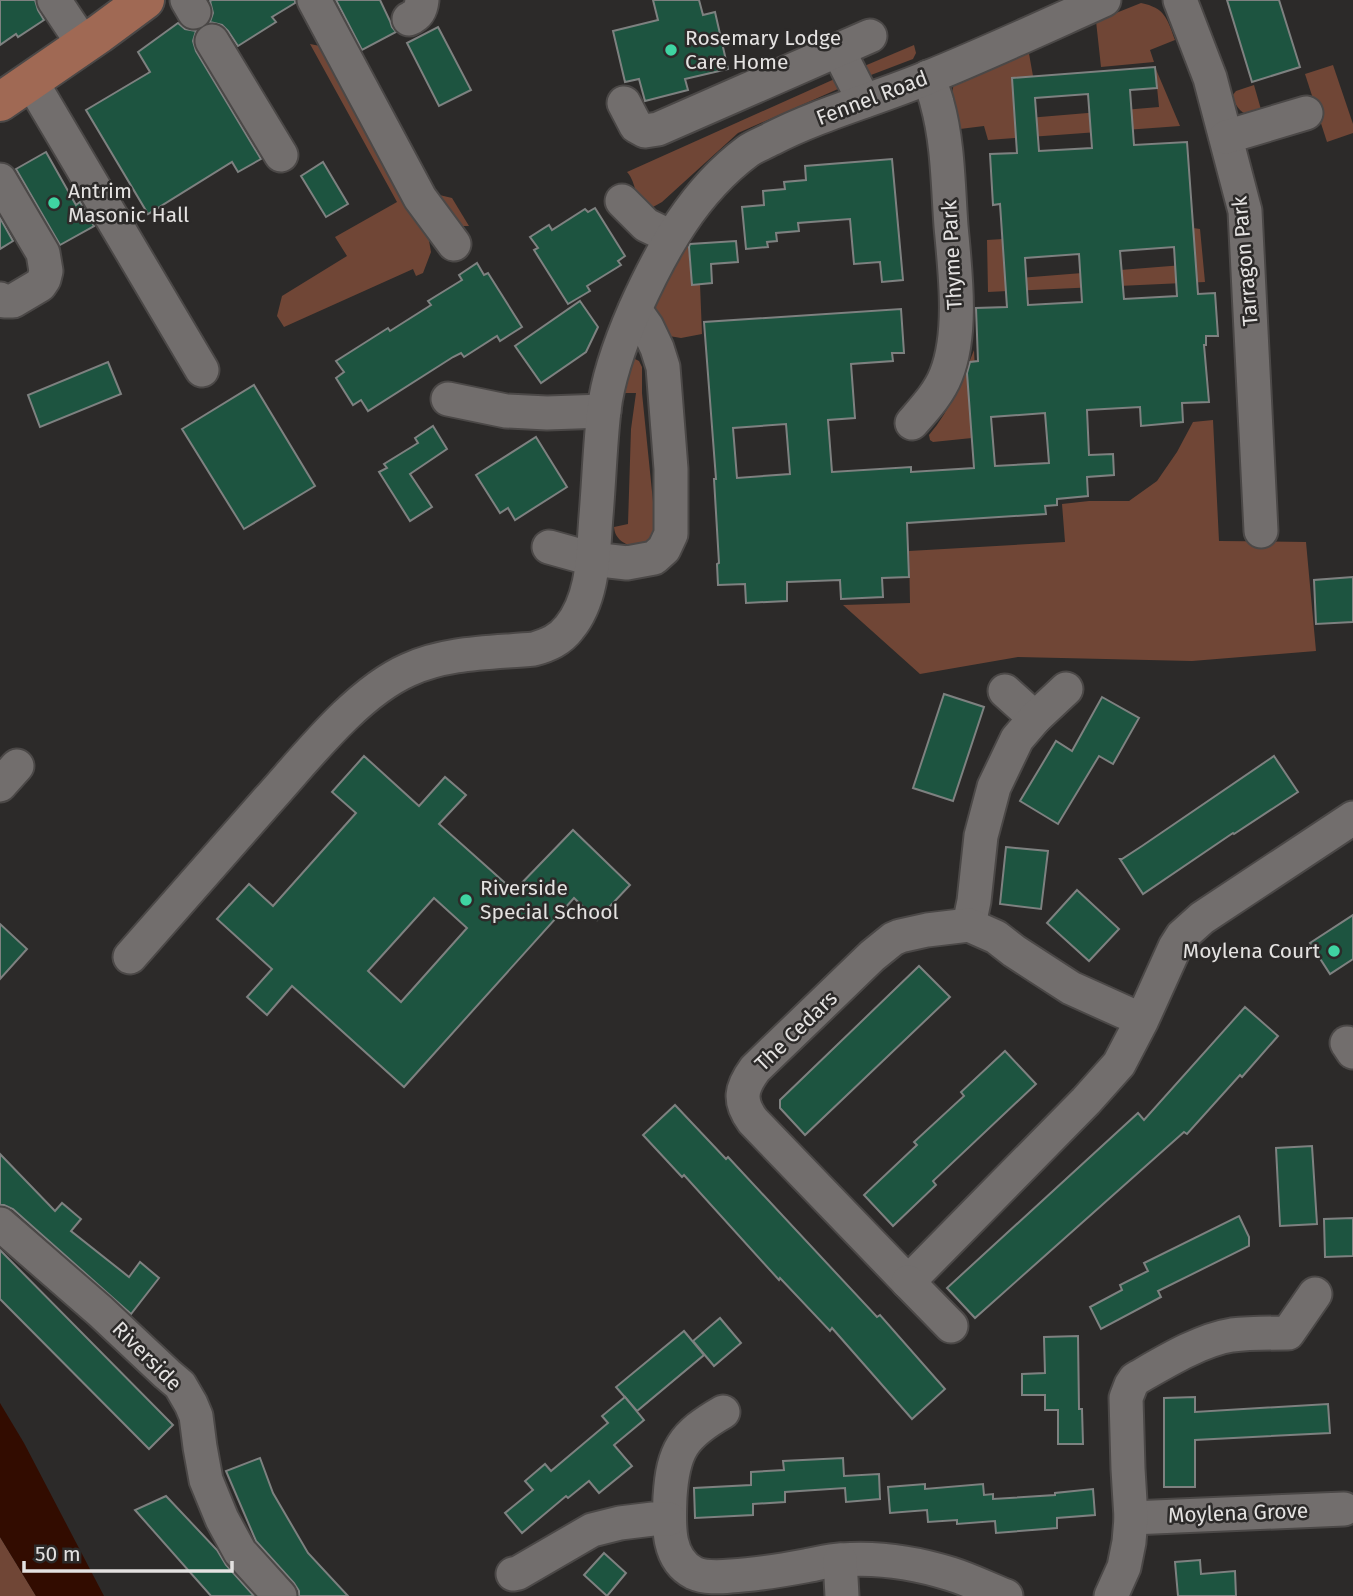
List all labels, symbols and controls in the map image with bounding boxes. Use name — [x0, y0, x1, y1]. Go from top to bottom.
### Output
place label: Rosemary Lodge Care Home — [685, 25, 841, 75]
marker: Rosemary Lodge Care Home — [663, 42, 679, 58]
street label: Fennel Road — [813, 65, 931, 131]
place label: Antrim Masonic Hall — [68, 178, 189, 228]
marker: Antrim Masonic Hall — [46, 195, 62, 211]
street label: Tarragon Park — [1226, 195, 1264, 327]
street label: Thyme Park — [936, 199, 968, 310]
place label: Riverside Special School — [480, 875, 619, 925]
marker: Riverside Special School — [458, 892, 474, 908]
place label: Moylena Court — [1183, 938, 1320, 964]
marker: Moylena Court — [1326, 943, 1342, 959]
street label: The Cedars — [749, 985, 843, 1077]
street label: Riverside — [107, 1316, 187, 1396]
street label: Moylena Grove — [1167, 1498, 1309, 1528]
scale bar — [24, 1530, 233, 1574]
text: 50 m — [35, 1541, 81, 1567]

